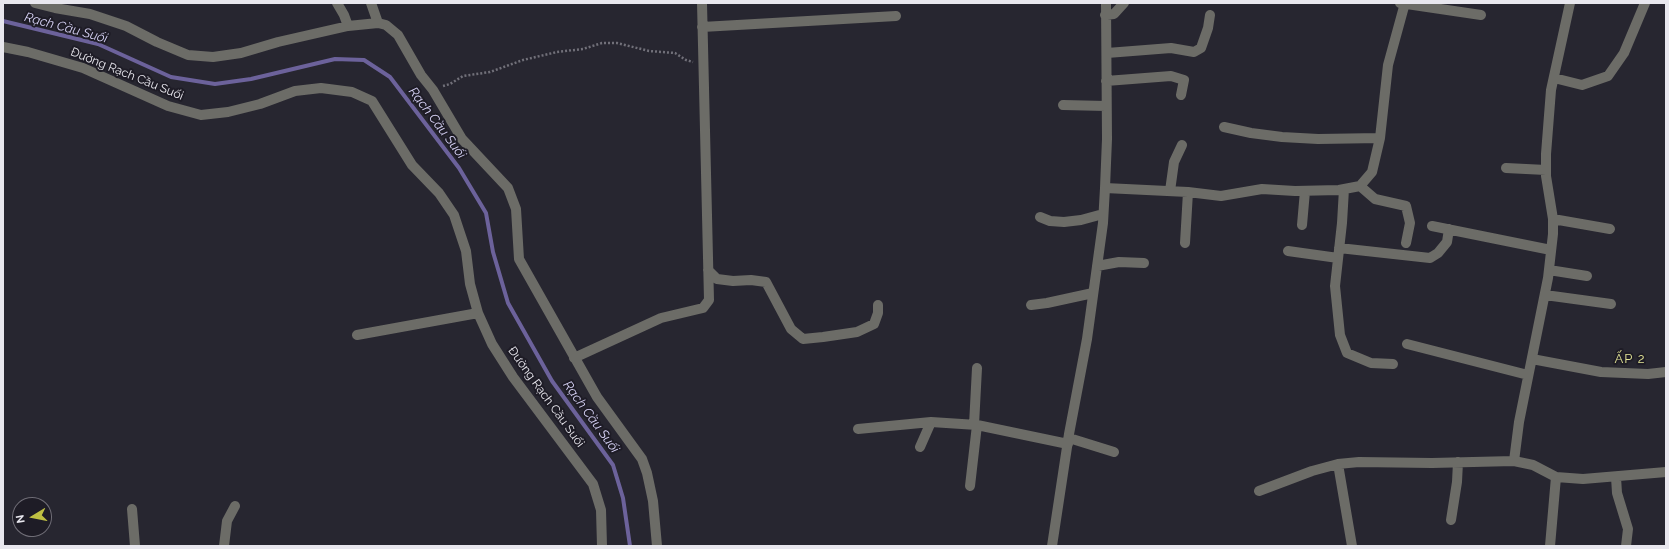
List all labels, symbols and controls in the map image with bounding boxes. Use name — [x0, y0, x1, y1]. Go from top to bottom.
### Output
water label: Rạch Cầu Suối — [23, 9, 109, 47]
street label: Đường Rạch Cầu Suối — [68, 45, 186, 103]
water label: Rạch Cầu Suối — [405, 84, 469, 162]
street label: Đường Rạch Cầu Suối — [505, 344, 587, 450]
district label: ẤP 2 — [1615, 351, 1645, 367]
water label: Rạch Cầu Suối — [560, 378, 622, 456]
north arrow — [12, 497, 52, 537]
text: N — [14, 514, 28, 524]

